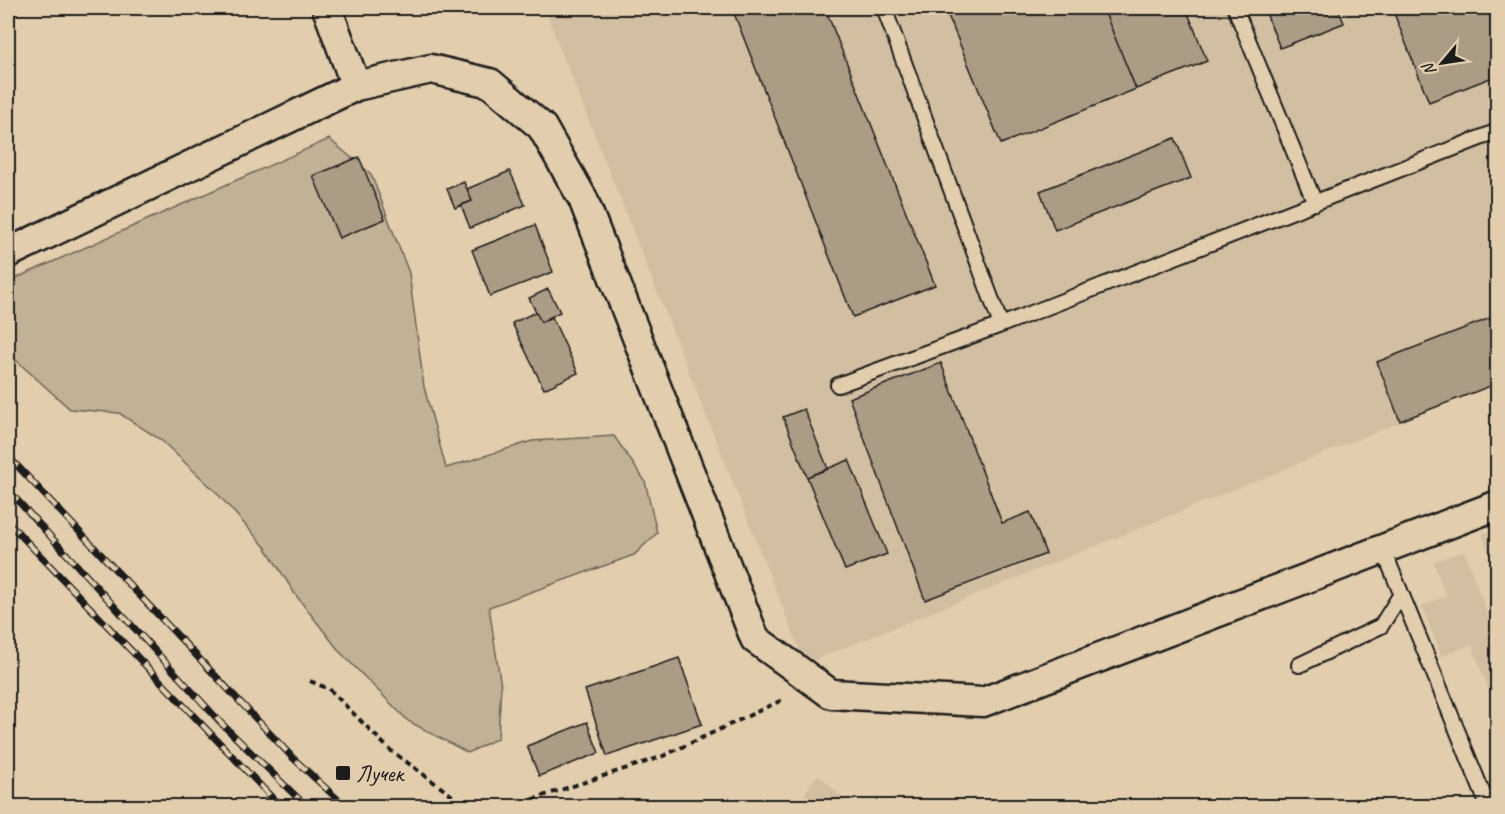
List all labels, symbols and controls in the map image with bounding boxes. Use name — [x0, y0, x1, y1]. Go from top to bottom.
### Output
north arrow — [1412, 33, 1472, 93]
text: N — [1417, 58, 1441, 79]
place label: Лучек — [356, 758, 405, 788]
marker: Лучек — [334, 764, 352, 782]

